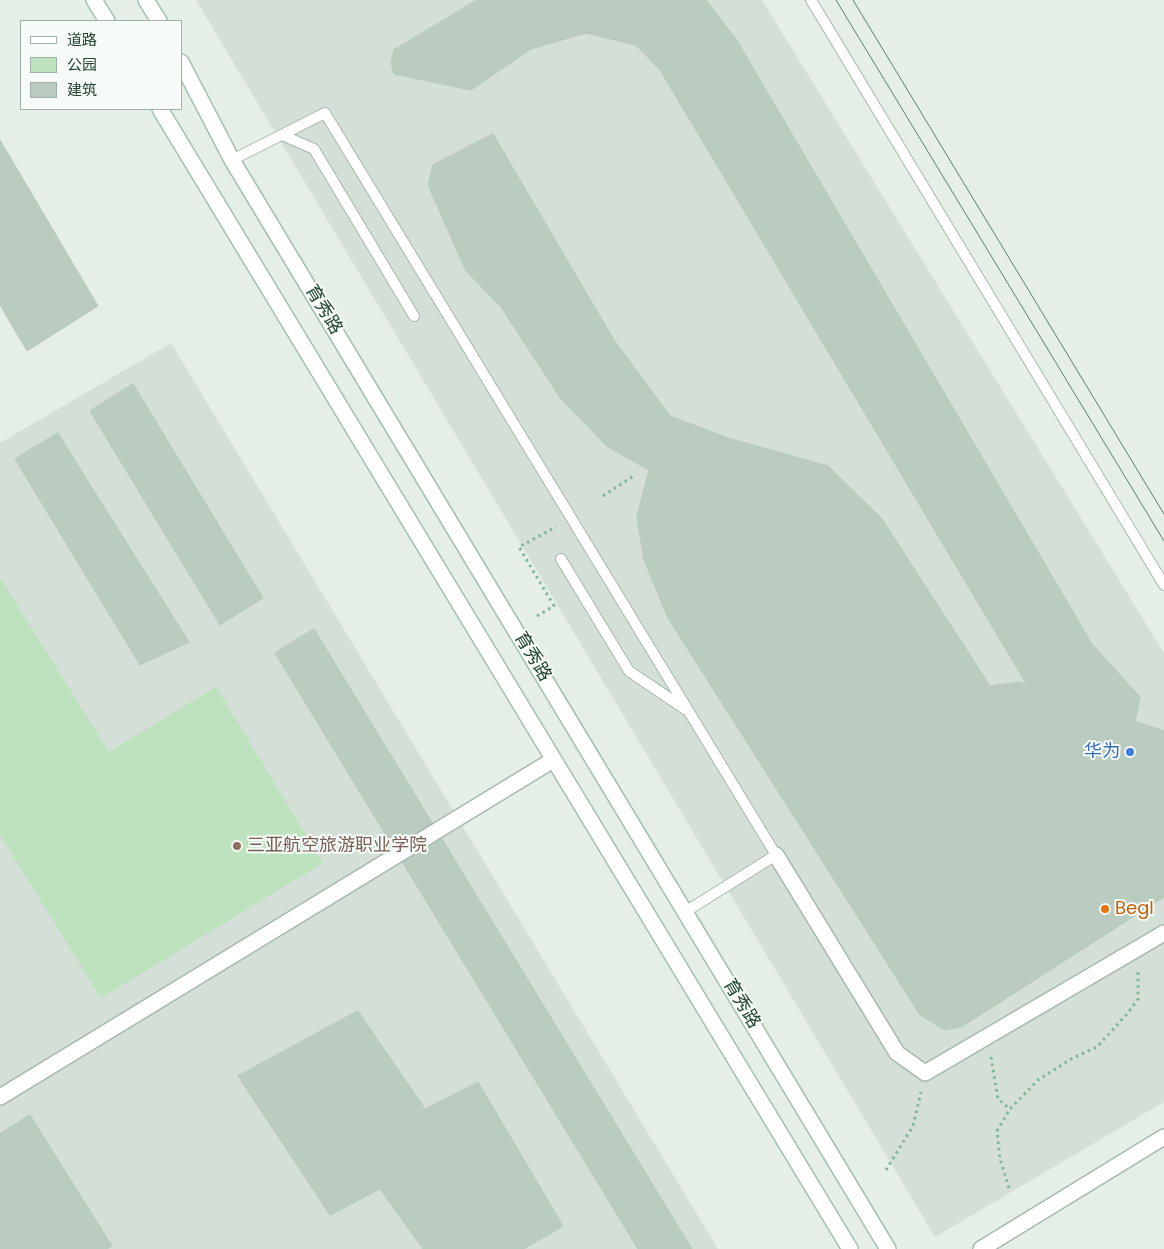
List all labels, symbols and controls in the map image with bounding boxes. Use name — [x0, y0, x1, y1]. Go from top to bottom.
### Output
legend — [20, 20, 182, 110]
text: 道路 — [67, 29, 97, 50]
text: 公园 — [67, 54, 97, 75]
text: 建筑 — [67, 79, 97, 100]
street label: 育秀路 — [300, 281, 346, 339]
street label: 育秀路 — [509, 628, 555, 686]
place label: 华为 — [1084, 741, 1120, 763]
marker: 华为 — [1124, 746, 1136, 758]
place label: 三亚航空旅游职业学院 — [247, 835, 427, 857]
marker: 三亚航空旅游职业学院 — [231, 840, 243, 852]
place label: Begl — [1115, 898, 1154, 920]
marker: Begl — [1099, 903, 1111, 915]
street label: 育秀路 — [718, 975, 764, 1033]

